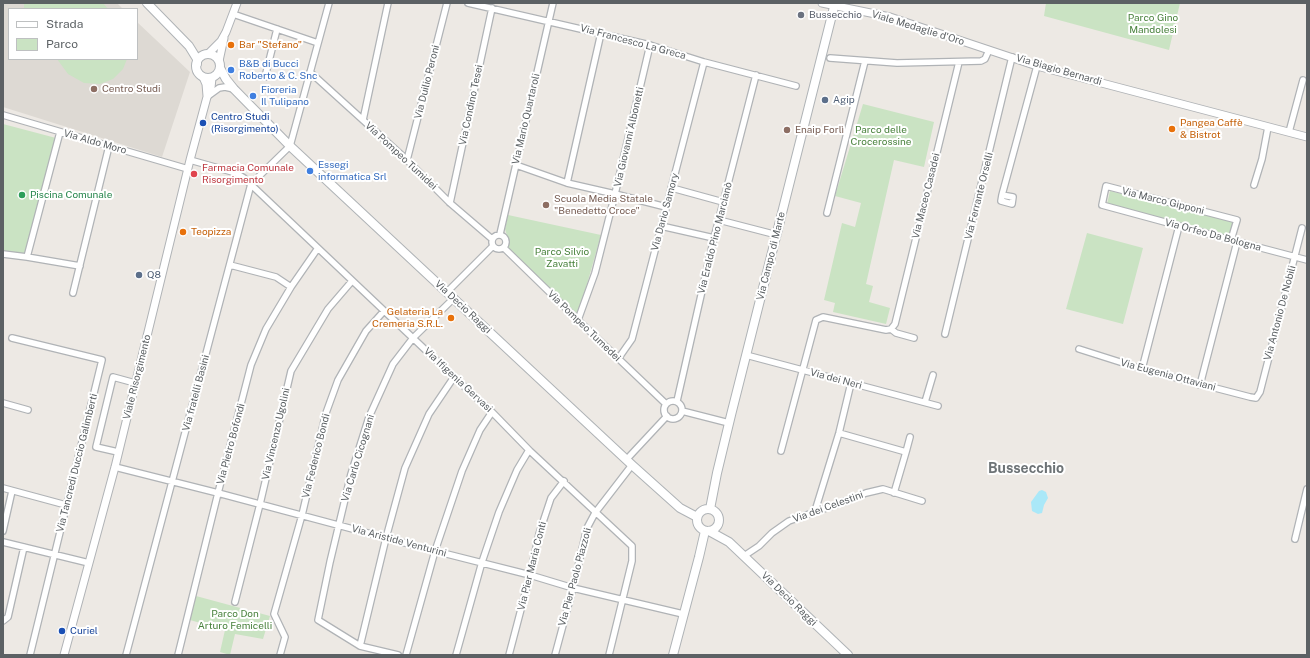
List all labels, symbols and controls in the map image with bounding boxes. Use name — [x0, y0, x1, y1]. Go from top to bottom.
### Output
legend — [8, 8, 138, 60]
street label: Viale Medaglie d'Oro — [870, 8, 966, 48]
place label: Bussecchio — [809, 9, 862, 21]
marker: Bussecchio — [796, 10, 806, 20]
park label: Parco Gino Mandolesi — [1128, 12, 1178, 36]
text: Strada — [46, 17, 83, 31]
street label: Via Francesco La Greca — [579, 22, 687, 62]
text: Parco — [46, 37, 78, 51]
place label: Bar "Stefano" — [239, 39, 302, 51]
marker: Bar "Stefano" — [226, 40, 236, 50]
street label: Via Duilio Peroni — [412, 44, 442, 120]
street label: Via Biagio Bernardi — [1015, 52, 1103, 88]
place label: B&B di Bucci Roberto & C. Snc — [239, 58, 317, 82]
street label: Via Condino Tesei — [457, 64, 485, 146]
marker: B&B di Bucci Roberto & C. Snc — [226, 65, 236, 75]
street label: Via Mario Quartaroli — [510, 72, 542, 166]
place label: Centro Studi — [102, 83, 161, 95]
marker: Centro Studi — [89, 84, 99, 94]
place label: Fioreria Il Tulipano — [261, 84, 309, 108]
street label: Via Giovanni Albonetti — [612, 86, 646, 188]
marker: Fioreria Il Tulipano — [248, 91, 258, 101]
place label: Agip — [833, 94, 855, 106]
marker: Agip — [820, 95, 830, 105]
place label: Centro Studi (Risorgimento) — [211, 111, 279, 134]
place label: Pangea Caffè & Bistrot — [1180, 117, 1243, 140]
marker: Centro Studi (Risorgimento) — [198, 118, 208, 128]
street label: Via Pompeo Tumidei — [363, 120, 439, 192]
place label: Enaip Forlì — [795, 124, 844, 136]
park label: Parco delle Crocerossine — [851, 124, 911, 148]
marker: Pangea Caffè & Bistrot — [1167, 124, 1177, 134]
marker: Enaip Forlì — [782, 125, 792, 135]
street label: Via Aldo Moro — [62, 127, 128, 157]
street label: Via Ferrante Orselli — [962, 151, 996, 241]
street label: Via Maceo Casadei — [910, 152, 942, 240]
place label: Essegi informatica Srl — [318, 159, 387, 182]
place label: Farmacia Comunale Risorgimento — [202, 162, 294, 186]
marker: Essegi informatica Srl — [305, 166, 315, 176]
marker: Farmacia Comunale Risorgimento — [189, 169, 199, 179]
street label: Via Dario Samory — [649, 172, 681, 252]
street label: Via Eraldo Pino Marcianò — [695, 181, 735, 295]
street label: Via Marco Gipponi — [1121, 185, 1205, 217]
place label: Piscina Comunale — [30, 189, 112, 201]
marker: Piscina Comunale — [17, 190, 27, 200]
place label: Scuola Media Statale "Benedetto Croce" — [554, 193, 653, 216]
marker: Scuola Media Statale "Benedetto Croce" — [541, 200, 551, 210]
street label: Via Campo di Marte — [754, 211, 788, 301]
street label: Via Orfeo Da Bologna — [1164, 216, 1262, 254]
place label: Teopizza — [191, 226, 231, 238]
marker: Teopizza — [178, 227, 188, 237]
park label: Parco Silvio Zavatti — [535, 246, 589, 270]
street label: Via Antonio De Nobili — [1262, 264, 1298, 362]
place label: Q8 — [147, 269, 161, 281]
marker: Q8 — [134, 270, 144, 280]
street label: Via Decio Raggi — [432, 278, 494, 336]
street label: Via Pompeo Tumedei — [545, 288, 623, 364]
place label: Gelateria La Cremeria S.R.L. — [372, 306, 443, 330]
marker: Gelateria La Cremeria S.R.L. — [446, 313, 456, 323]
street label: Viale Risorgimento — [121, 333, 153, 421]
street label: Via Ifigenia Gervasi — [421, 345, 495, 415]
street label: Via fratelli Basini — [180, 354, 212, 432]
street label: Via Eugenia Ottaviani — [1119, 356, 1217, 394]
street label: Via dei Neri — [809, 366, 863, 392]
street label: Via Vincenzo Ugolini — [260, 387, 292, 481]
street label: Via Tancredi Duccio Galimberti — [54, 392, 100, 534]
street label: Via Pietro Bofondi — [214, 402, 248, 486]
street label: Via Federico Bondi — [300, 412, 332, 500]
street label: Via Carlo Cicognani — [339, 413, 377, 503]
district label: Bussecchio — [988, 461, 1064, 477]
street label: Via dei Celestini — [791, 489, 865, 525]
street label: Via Pier Maria Conti — [515, 520, 549, 612]
street label: Via Aristide Venturini — [350, 523, 448, 559]
street label: Via Pier Paolo Piazzoli — [556, 526, 594, 628]
street label: Via Decio Raggi — [759, 569, 819, 629]
park label: Parco Don Arturo Femicelli — [198, 608, 272, 632]
place label: Curiel — [70, 625, 98, 637]
marker: Curiel — [57, 626, 67, 636]

